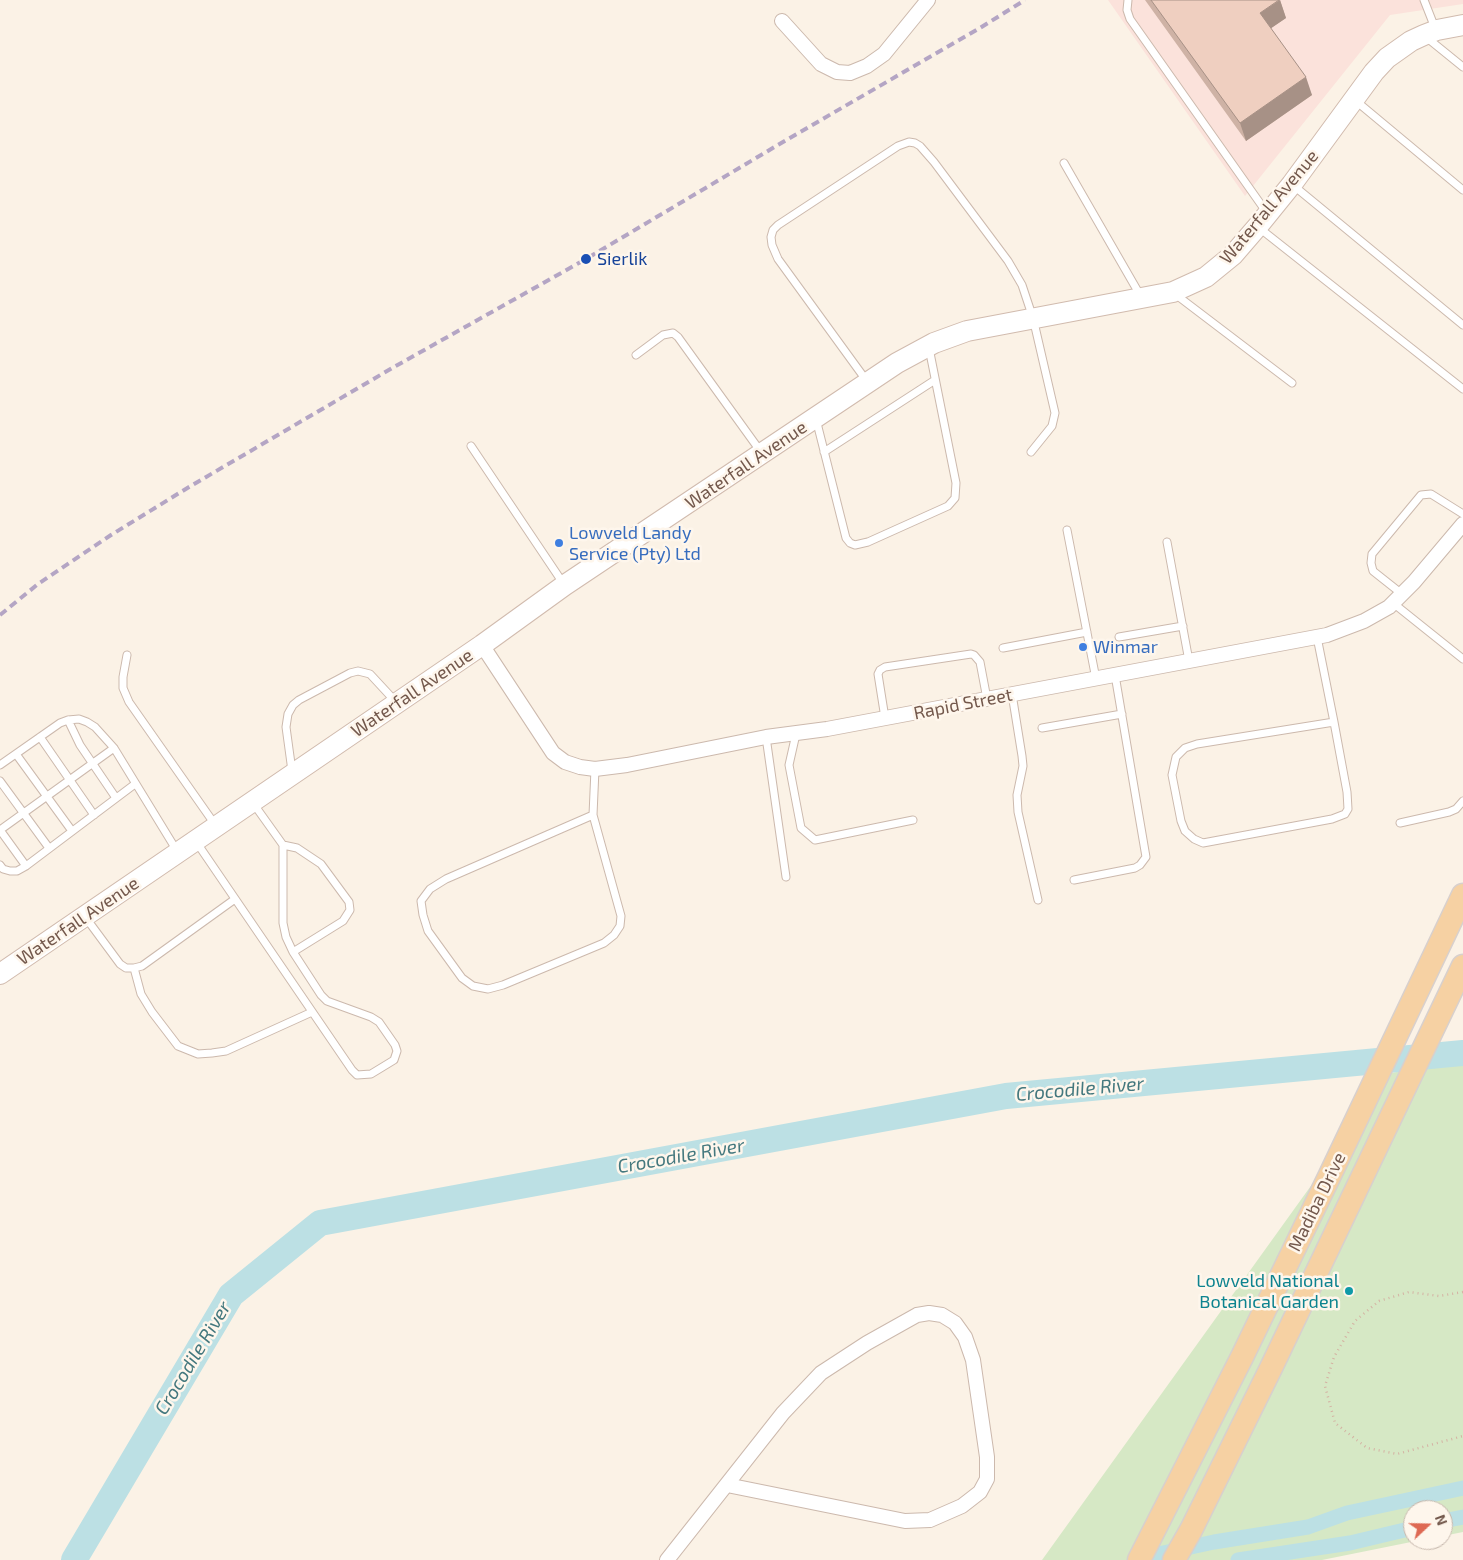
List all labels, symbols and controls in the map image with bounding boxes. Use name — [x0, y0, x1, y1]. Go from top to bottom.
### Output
street label: Waterfall Avenue — [1215, 146, 1323, 268]
place label: Sierlik — [597, 248, 647, 270]
marker: Sierlik — [579, 252, 593, 266]
street label: Waterfall Avenue — [681, 416, 811, 514]
place label: Lowveld Landy Service (Pty) Ltd — [569, 522, 701, 564]
marker: Lowveld Landy Service (Pty) Ltd — [553, 537, 565, 549]
place label: Winmar — [1093, 636, 1158, 658]
marker: Winmar — [1077, 641, 1089, 653]
street label: Waterfall Avenue — [347, 644, 477, 742]
street label: Rapid Street — [912, 684, 1014, 724]
street label: Waterfall Avenue — [13, 872, 143, 970]
water label: Crocodile River — [1015, 1072, 1145, 1106]
water label: Crocodile River — [616, 1134, 746, 1178]
street label: Madiba Drive — [1284, 1149, 1350, 1255]
place label: Lowveld National Botanical Garden — [1196, 1270, 1339, 1312]
marker: Lowveld National Botanical Garden — [1343, 1285, 1355, 1297]
water label: Crocodile River — [150, 1297, 236, 1419]
north arrow — [1403, 1500, 1453, 1550]
text: N — [1432, 1512, 1451, 1528]

